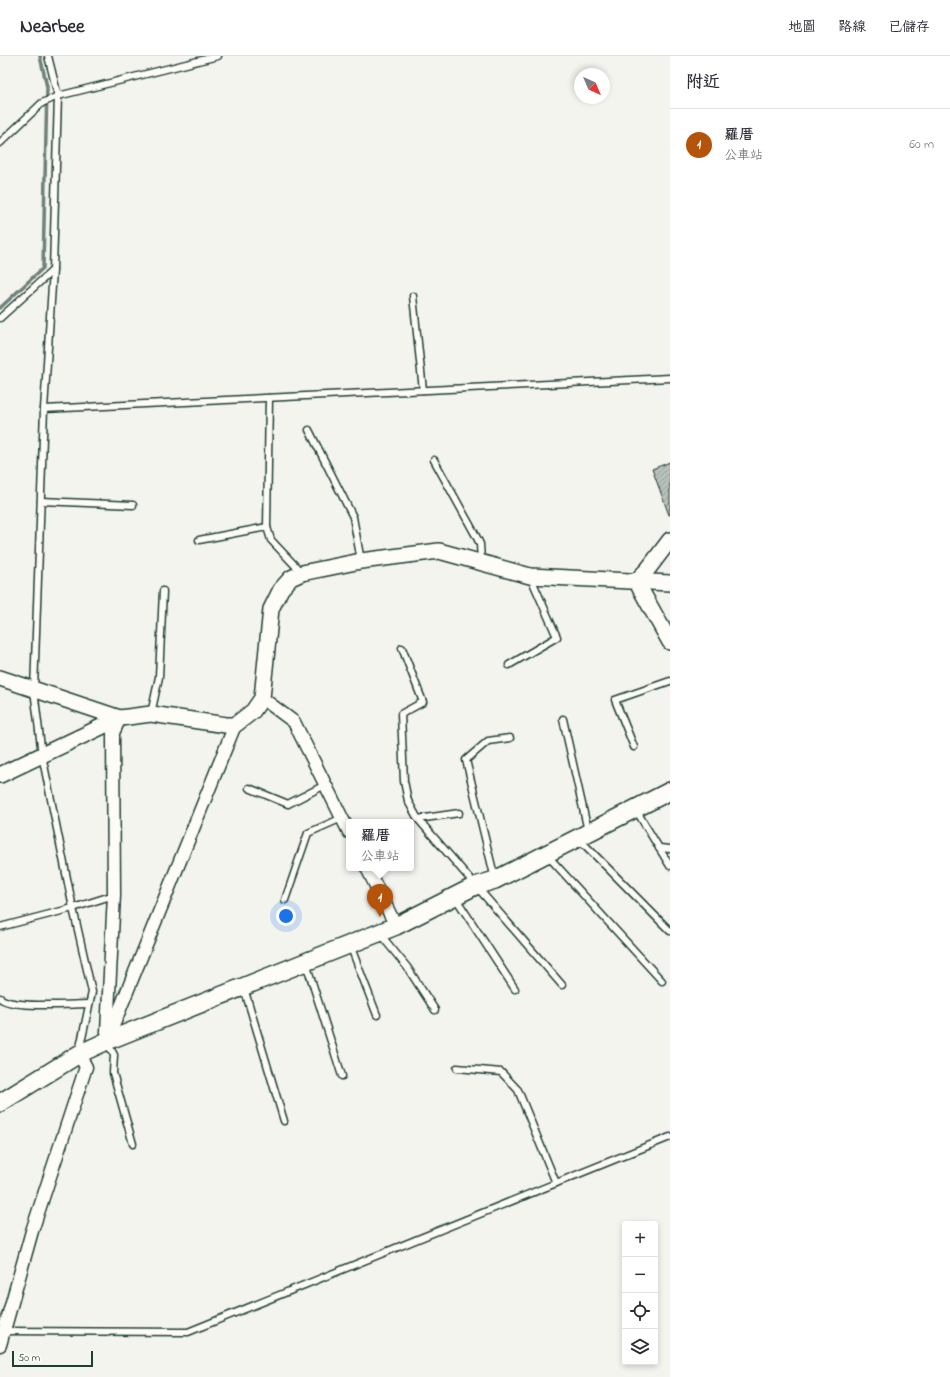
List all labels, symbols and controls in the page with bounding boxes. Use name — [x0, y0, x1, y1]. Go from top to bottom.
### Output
text: Nearbee — [20, 14, 85, 41]
text: 地圖 — [788, 17, 816, 38]
text: 路線 — [838, 17, 866, 38]
text: 已儲存 — [888, 17, 930, 38]
north arrow — [574, 68, 610, 104]
text: 附近 — [686, 70, 720, 95]
text: 羅厝 — [724, 124, 754, 146]
text: 1 — [697, 135, 701, 154]
text: 60 m — [909, 135, 934, 154]
text: 公車站 — [724, 146, 763, 165]
popup — [346, 819, 414, 871]
text: 羅厝 — [360, 825, 391, 847]
text: 公車站 — [360, 847, 400, 866]
pin: 1 — [367, 884, 393, 917]
your location — [276, 906, 296, 926]
map controls — [622, 1221, 658, 1365]
button: + — [622, 1221, 658, 1257]
button: − — [622, 1257, 658, 1293]
button: locate — [622, 1293, 658, 1329]
button: layers — [622, 1329, 658, 1365]
scale bar — [12, 1349, 93, 1368]
text: 50 m — [18, 1350, 40, 1366]

